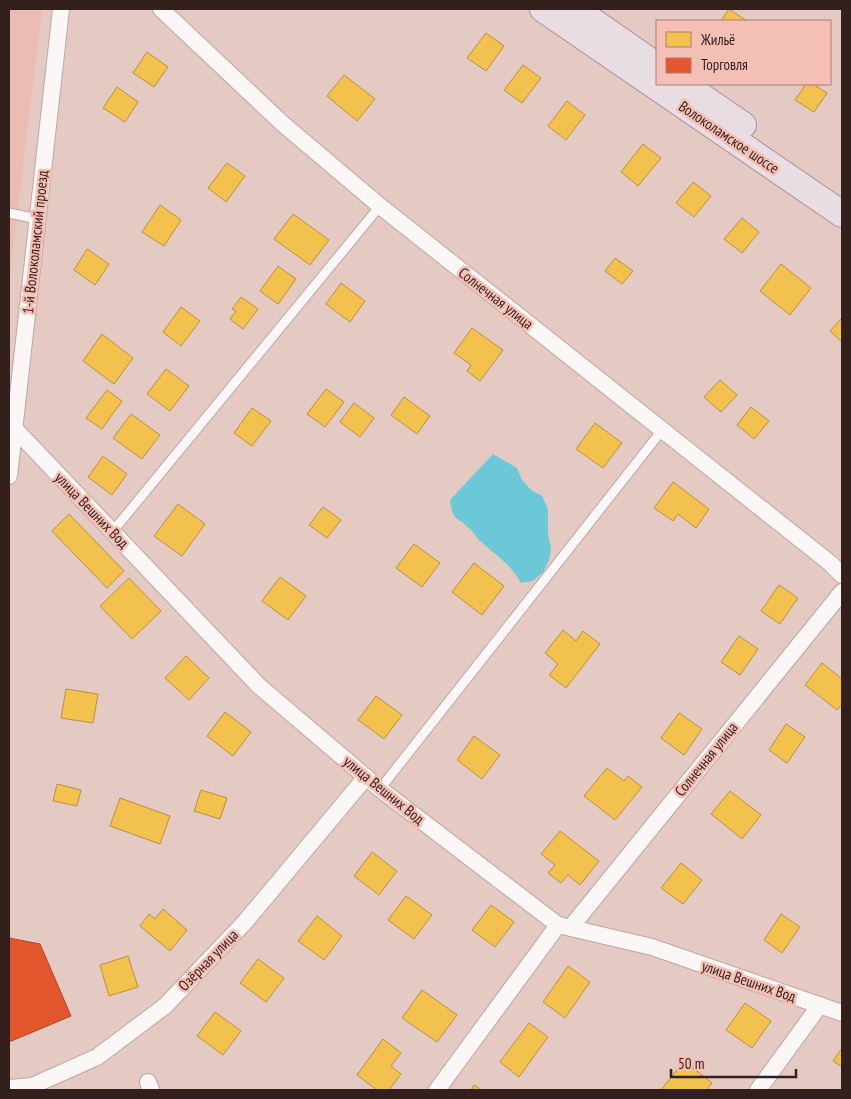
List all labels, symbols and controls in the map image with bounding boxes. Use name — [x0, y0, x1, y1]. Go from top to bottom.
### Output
legend — [656, 20, 831, 85]
text: Жильё — [700, 30, 735, 49]
text: Торговля — [701, 55, 748, 74]
street label: Волоколамское шоссе — [675, 96, 783, 178]
street label: 1-й Волоколамский проезд — [18, 169, 52, 315]
street label: Солнечная улица — [455, 263, 537, 333]
street label: улица Вешних Вод — [51, 468, 133, 552]
street label: Солнечная улица — [670, 718, 742, 800]
street label: улица Вешних Вод — [340, 752, 429, 829]
street label: Озёрная улица — [174, 925, 242, 995]
street label: улица Вешних Вод — [699, 956, 799, 1006]
scale bar — [671, 1046, 796, 1078]
text: 50 m — [678, 1054, 704, 1073]

